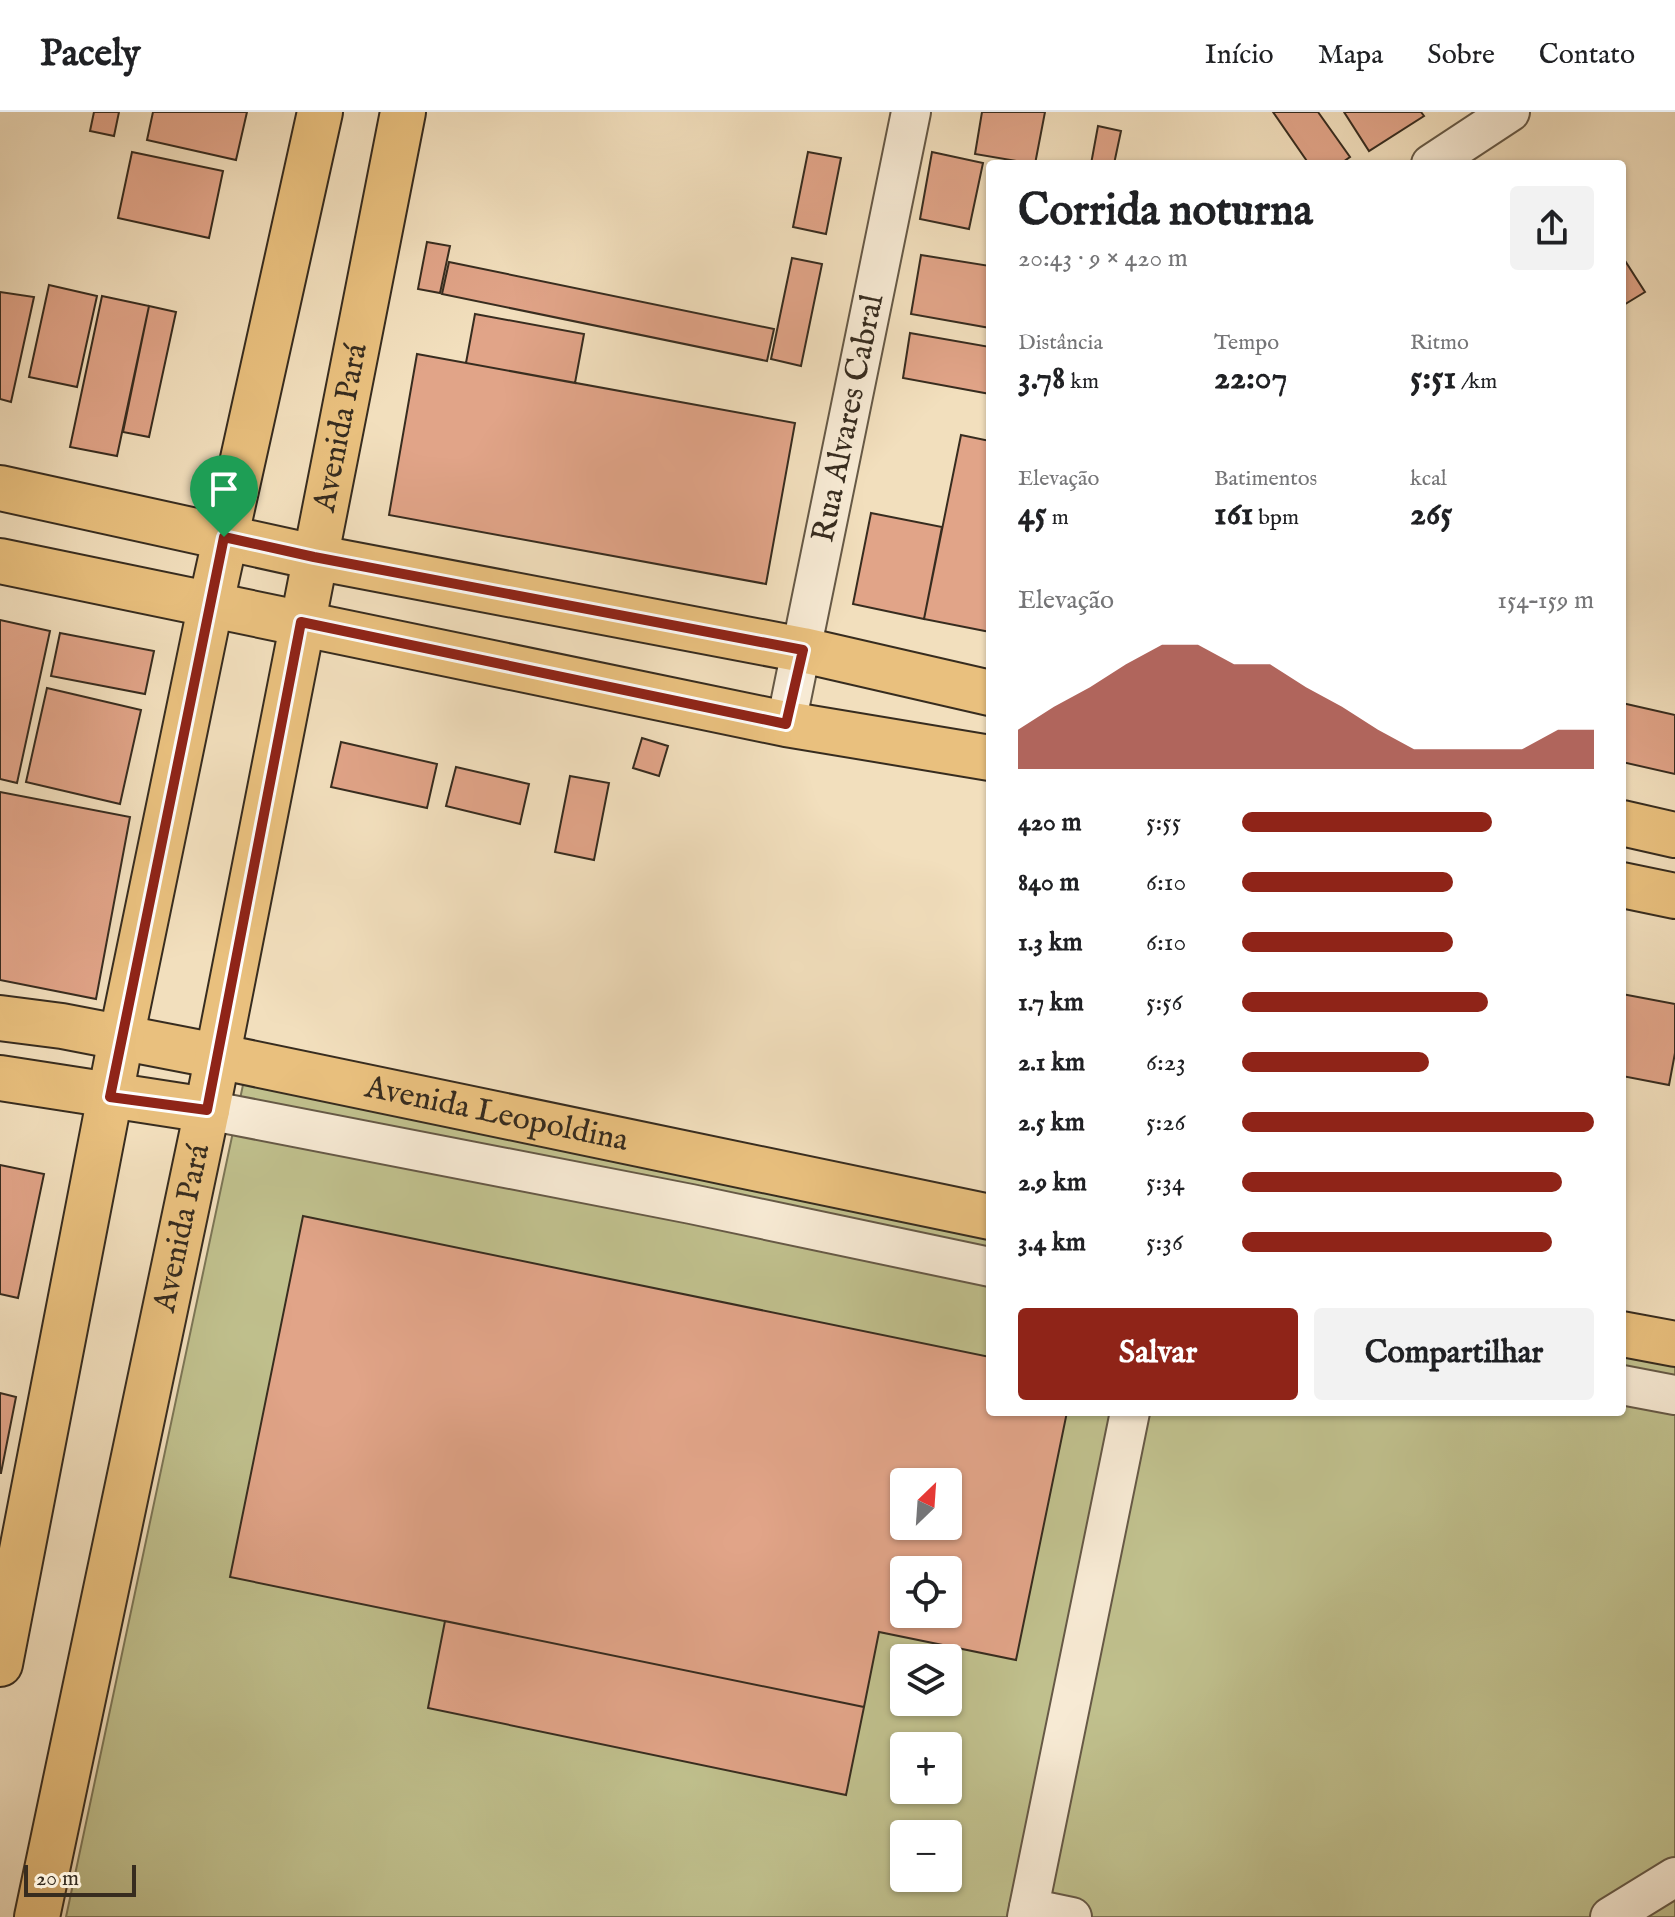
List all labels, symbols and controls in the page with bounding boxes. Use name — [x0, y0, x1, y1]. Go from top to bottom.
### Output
text: Pacely — [40, 31, 141, 79]
text: Início — [1205, 38, 1274, 73]
text: Mapa — [1318, 38, 1383, 73]
text: Sobre — [1427, 38, 1495, 73]
text: Contato — [1539, 38, 1635, 73]
text: Corrida noturna — [1018, 184, 1313, 240]
button: share — [1510, 186, 1594, 270]
text: 20:43 · 9 × 420 m — [1018, 242, 1188, 275]
street label: Rua Alvares Cabral — [803, 290, 894, 546]
text: Distância — [1018, 329, 1103, 357]
text: Tempo — [1214, 329, 1279, 357]
text: Ritmo — [1410, 329, 1469, 357]
street label: Avenida Pará — [304, 340, 378, 516]
text: 3.78 — [1018, 357, 1065, 400]
text: 22:07 — [1214, 357, 1287, 400]
text: 5:51 — [1410, 357, 1456, 400]
text: km — [1065, 368, 1099, 396]
text: /km — [1456, 368, 1497, 396]
pin — [190, 455, 258, 537]
text: Elevação — [1018, 465, 1099, 493]
text: Batimentos — [1214, 465, 1317, 493]
text: kcal — [1410, 465, 1447, 493]
icon: arrive — [202, 467, 246, 511]
text: 45 — [1018, 493, 1047, 536]
text: 161 — [1214, 493, 1253, 536]
text: 265 — [1410, 493, 1453, 536]
text: m — [1047, 504, 1069, 532]
text: bpm — [1253, 504, 1299, 532]
text: Elevação — [1018, 584, 1114, 617]
text: 154–159 m — [1497, 584, 1594, 617]
text: 420 m — [1018, 806, 1081, 839]
text: 5:55 — [1146, 806, 1181, 839]
text: 840 m — [1018, 866, 1079, 899]
text: 6:10 — [1146, 866, 1186, 899]
text: 1.3 km — [1018, 926, 1083, 959]
text: 6:10 — [1146, 926, 1186, 959]
text: 1.7 km — [1018, 986, 1084, 1019]
text: 5:56 — [1146, 986, 1183, 1019]
text: 2.1 km — [1018, 1046, 1085, 1079]
text: 6:23 — [1146, 1046, 1186, 1079]
street label: Avenida Leopoldina — [360, 1067, 632, 1162]
text: 2.5 km — [1018, 1106, 1085, 1139]
text: 5:26 — [1146, 1106, 1185, 1139]
street label: Avenida Pará — [144, 1140, 220, 1317]
text: 2.9 km — [1018, 1166, 1087, 1199]
text: 5:34 — [1146, 1166, 1185, 1199]
text: 3.4 km — [1018, 1226, 1086, 1259]
text: 5:36 — [1146, 1226, 1183, 1259]
button: Salvar — [1018, 1308, 1298, 1400]
button: Compartilhar — [1314, 1308, 1594, 1400]
north arrow — [890, 1468, 962, 1540]
map controls — [890, 1468, 962, 1892]
button: locate — [890, 1556, 962, 1628]
button: layers — [890, 1644, 962, 1716]
button: + — [890, 1732, 962, 1804]
button: − — [890, 1820, 962, 1892]
scale bar — [24, 1861, 136, 1897]
text: 20 m — [36, 1865, 79, 1893]

